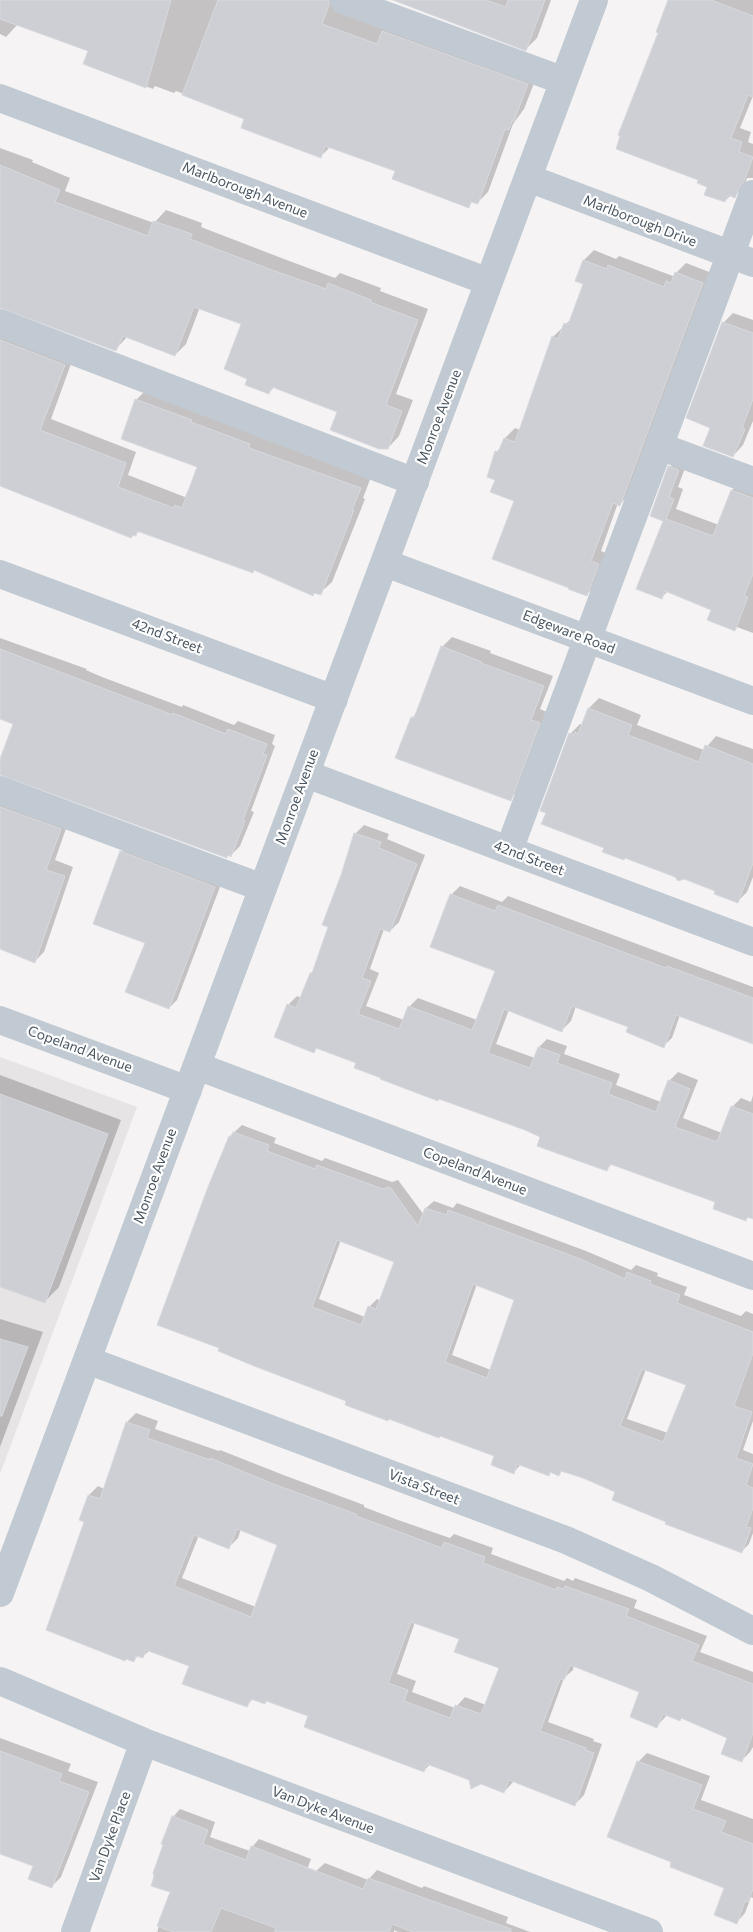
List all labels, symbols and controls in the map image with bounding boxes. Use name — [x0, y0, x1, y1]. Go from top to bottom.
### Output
street label: Marlborough Avenue — [180, 158, 310, 222]
street label: Marlborough Drive — [581, 192, 699, 250]
street label: Monroe Avenue — [413, 367, 465, 467]
street label: Edgeware Road — [520, 607, 618, 657]
street label: 42nd Street — [129, 615, 205, 657]
street label: Monroe Avenue — [272, 747, 322, 847]
street label: 42nd Street — [491, 837, 567, 879]
street label: Copeland Avenue — [25, 1022, 135, 1076]
street label: Monroe Avenue — [130, 1126, 180, 1226]
street label: Copeland Avenue — [421, 1143, 529, 1199]
street label: Vista Street — [386, 1466, 462, 1508]
street label: Van Dyke Avenue — [269, 1783, 377, 1837]
street label: Van Dyke Place — [86, 1789, 134, 1885]

